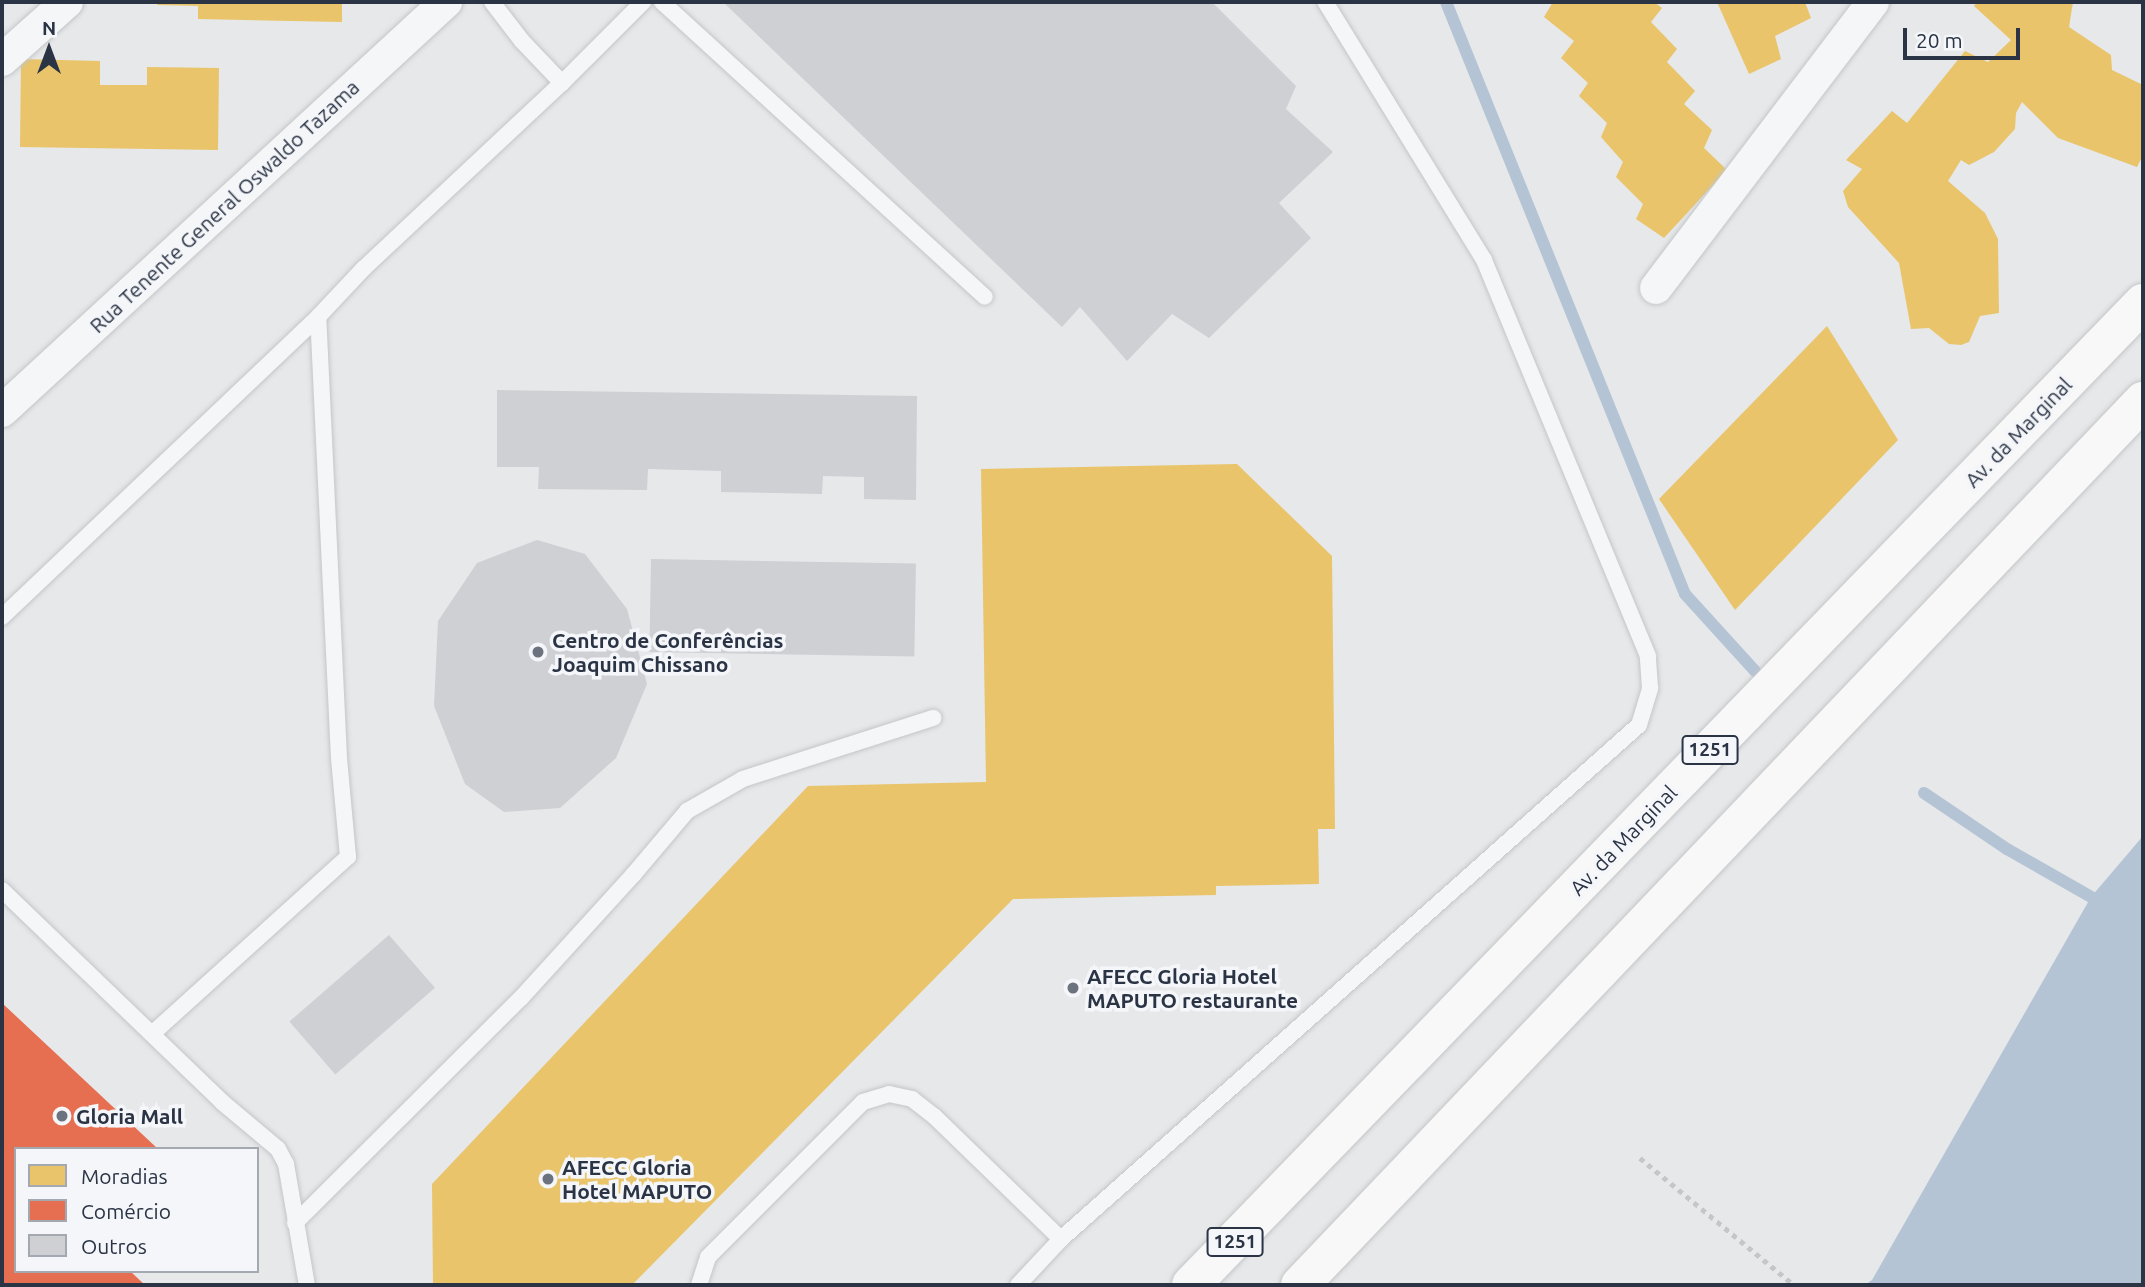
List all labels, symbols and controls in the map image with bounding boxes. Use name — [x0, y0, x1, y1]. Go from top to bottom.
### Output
north arrow — [14, 14, 84, 84]
scale bar — [1907, 14, 2024, 58]
text: N — [42, 17, 56, 39]
text: 20 m — [1916, 28, 1963, 52]
street label: Rua Tenente General Oswaldo Tazama — [84, 74, 364, 338]
street label: Av. da Marginal — [1959, 372, 2077, 492]
place label: Centro de Conferências Joaquim Chissano — [552, 627, 783, 677]
marker: Centro de Conferências Joaquim Chissano — [530, 644, 546, 660]
road number: 1251 — [1680, 734, 1740, 765]
street label: Av. da Marginal — [1564, 780, 1682, 900]
place label: AFECC Gloria Hotel MAPUTO restaurante — [1087, 963, 1298, 1013]
marker: AFECC Gloria Hotel MAPUTO restaurante — [1065, 980, 1081, 996]
place label: Gloria Mall — [76, 1103, 183, 1129]
marker: Gloria Mall — [54, 1108, 70, 1124]
legend — [14, 1147, 259, 1273]
place label: AFECC Gloria Hotel MAPUTO — [562, 1154, 712, 1204]
text: Moradias — [81, 1164, 168, 1188]
marker: AFECC Gloria Hotel MAPUTO — [540, 1171, 556, 1187]
text: Comércio — [81, 1199, 171, 1223]
road number: 1251 — [1205, 1226, 1265, 1258]
text: Outros — [81, 1234, 147, 1258]

